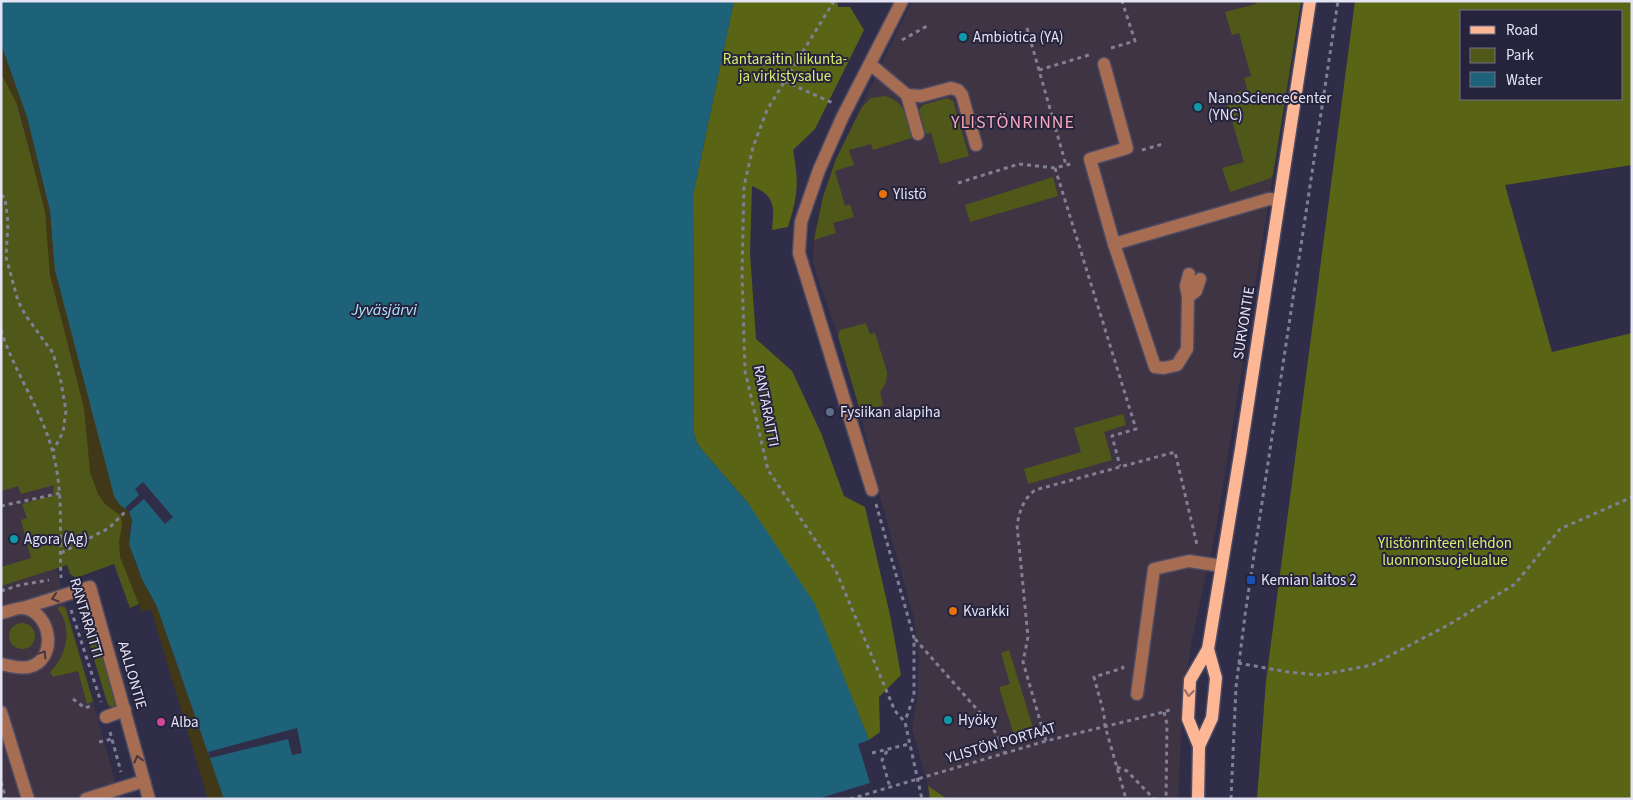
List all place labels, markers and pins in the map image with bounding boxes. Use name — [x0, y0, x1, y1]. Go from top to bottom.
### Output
place label: Ambiotica (YA) — [973, 27, 1064, 48]
marker: Ambiotica (YA) — [957, 31, 969, 43]
place label: NanoScienceCenter (YNC) — [1208, 88, 1332, 126]
marker: NanoScienceCenter (YNC) — [1192, 101, 1204, 113]
place label: Ylistö — [892, 184, 927, 205]
marker: Ylistö — [877, 188, 889, 200]
place label: Fysiikan alapiha — [840, 402, 941, 423]
marker: Fysiikan alapiha — [824, 406, 836, 418]
place label: Agora (Ag) — [24, 529, 88, 550]
marker: Agora (Ag) — [8, 533, 20, 545]
place label: Kemian laitos 2 — [1261, 570, 1357, 591]
marker: Kemian laitos 2 — [1245, 574, 1257, 586]
place label: Kvarkki — [963, 601, 1009, 622]
marker: Kvarkki — [947, 605, 959, 617]
place label: Hyöky — [958, 710, 997, 731]
place label: Alba — [171, 712, 199, 733]
marker: Hyöky — [942, 714, 954, 726]
marker: Alba — [155, 716, 167, 728]

